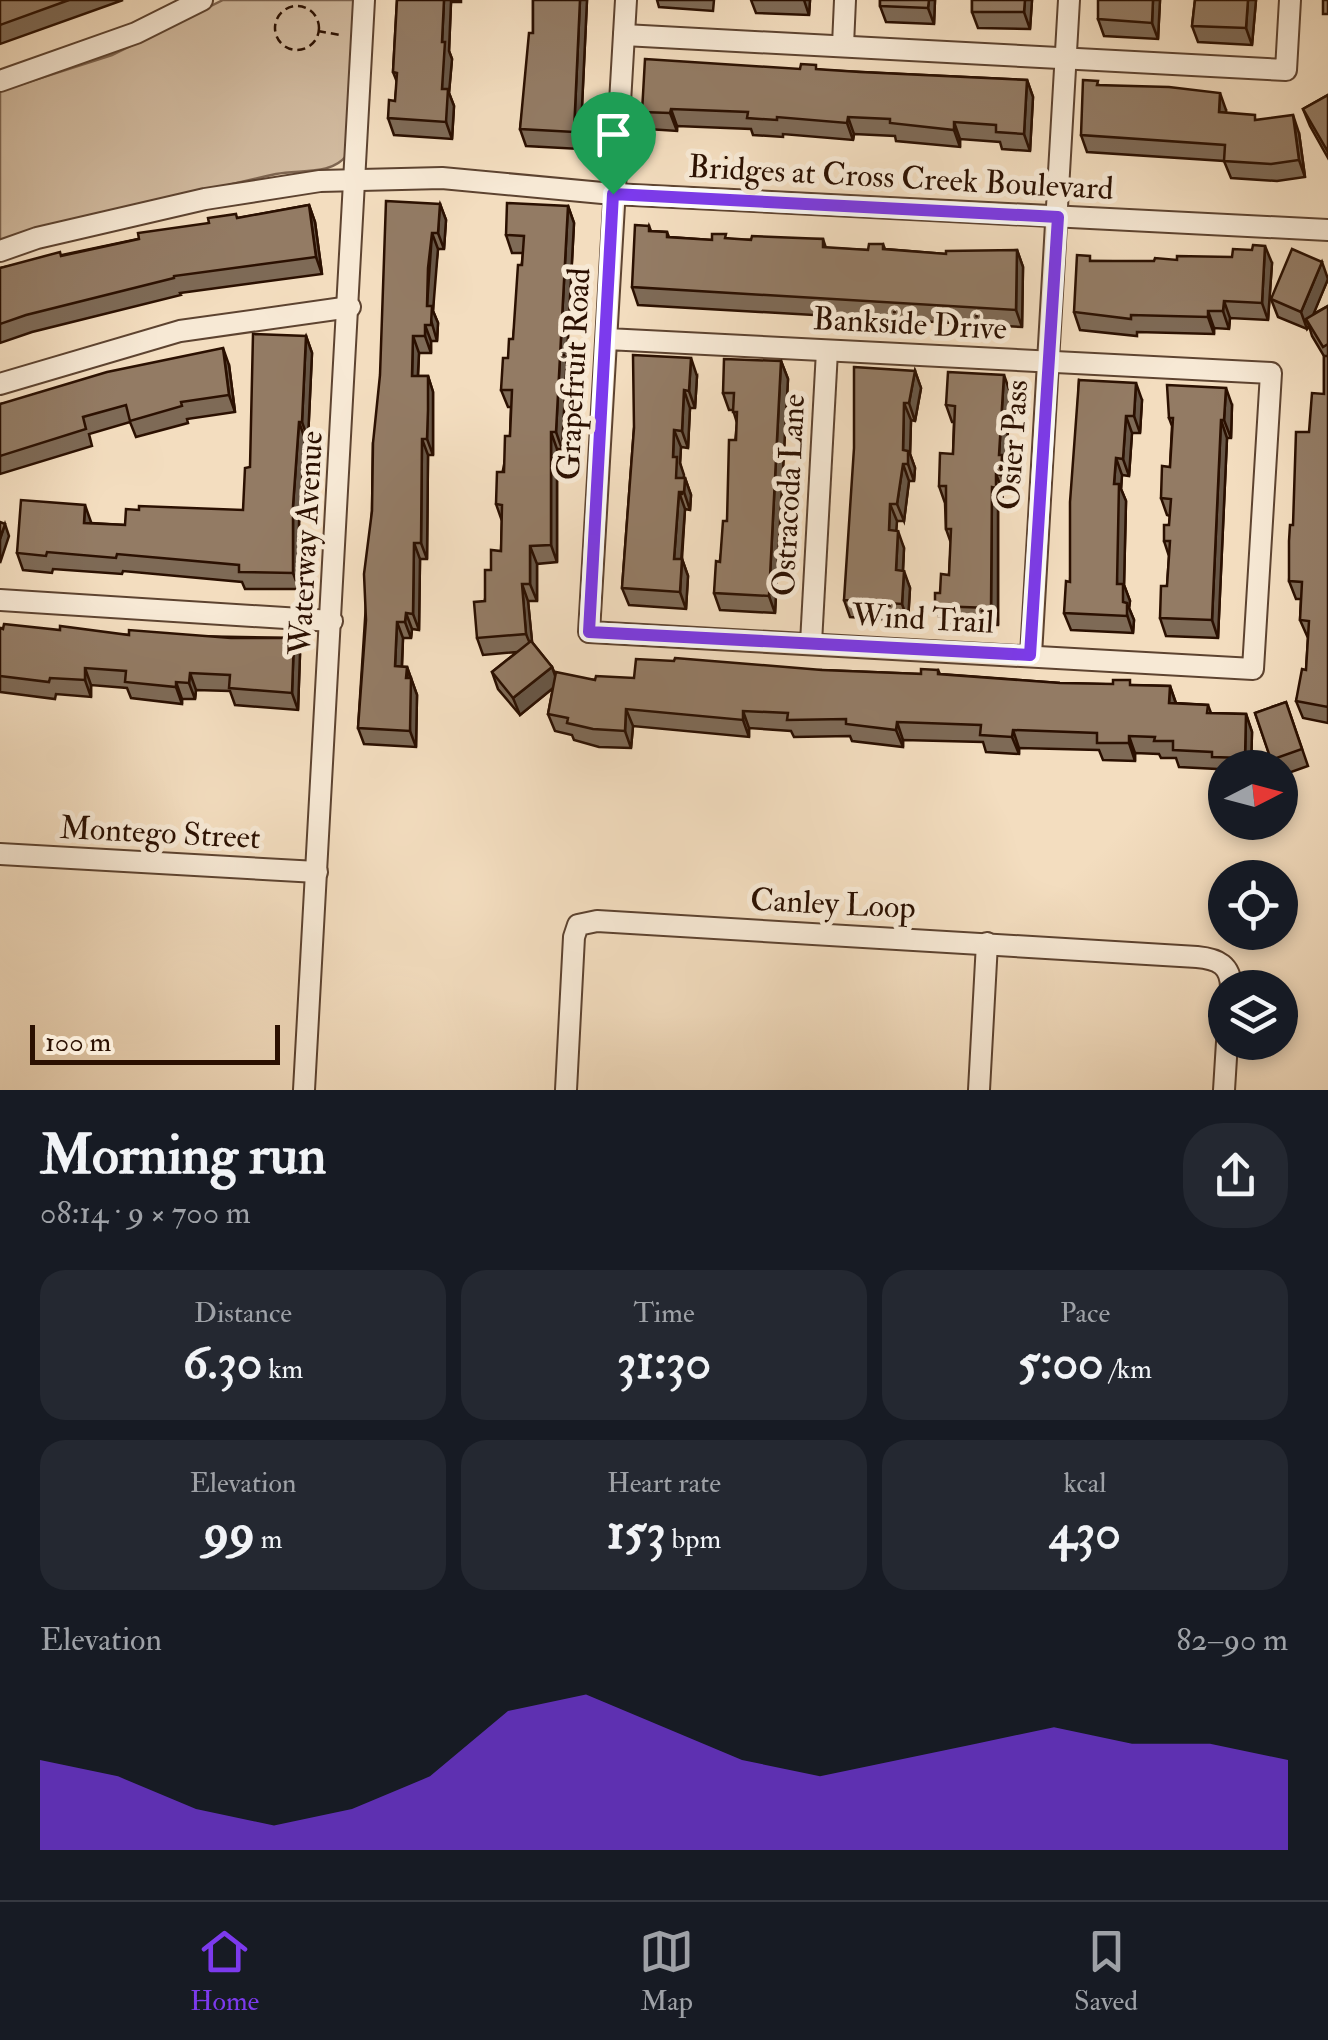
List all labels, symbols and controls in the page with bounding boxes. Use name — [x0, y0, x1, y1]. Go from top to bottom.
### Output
pin — [571, 92, 656, 195]
icon: arrive — [586, 107, 641, 162]
street label: Bridges at Cross Creek Boulevard — [688, 147, 1115, 209]
street label: Grapefruit Road — [548, 267, 600, 481]
street label: Bankside Drive — [812, 299, 1008, 349]
street label: Osier Pass — [988, 379, 1038, 511]
street label: Ostracoda Lane — [764, 393, 814, 597]
street label: Waterway Avenue — [280, 430, 332, 657]
street label: Wind Trail — [850, 595, 995, 643]
north arrow — [1208, 750, 1298, 840]
map controls — [1208, 750, 1298, 1060]
street label: Montego Street — [59, 808, 261, 858]
button: locate — [1208, 860, 1298, 950]
street label: Canley Loop — [749, 880, 917, 928]
button: layers — [1208, 970, 1298, 1060]
scale bar — [30, 1020, 280, 1064]
text: 100 m — [45, 1025, 111, 1060]
text: Morning run — [40, 1121, 326, 1190]
button: share — [1183, 1123, 1288, 1228]
text: 08:14 · 9 × 700 m — [40, 1193, 251, 1233]
text: Distance — [194, 1296, 292, 1331]
text: Time — [633, 1296, 695, 1331]
text: Pace — [1060, 1296, 1110, 1331]
text: 6.30 — [183, 1331, 262, 1394]
text: 31:30 — [617, 1331, 711, 1394]
text: 5:00 — [1018, 1331, 1104, 1394]
text: km — [262, 1352, 303, 1387]
text: /km — [1104, 1352, 1152, 1387]
text: Elevation — [190, 1466, 296, 1501]
text: Heart rate — [607, 1466, 721, 1501]
text: kcal — [1064, 1466, 1106, 1501]
text: 99 — [204, 1501, 255, 1564]
text: 153 — [607, 1501, 666, 1564]
text: 430 — [1049, 1501, 1121, 1564]
text: m — [255, 1522, 282, 1557]
text: bpm — [666, 1522, 721, 1557]
text: Elevation — [40, 1620, 162, 1660]
text: 82–90 m — [1176, 1620, 1288, 1660]
tab: Home — [190, 1924, 259, 2019]
tab: Map — [639, 1924, 694, 2019]
tab: Saved — [1074, 1924, 1138, 2019]

